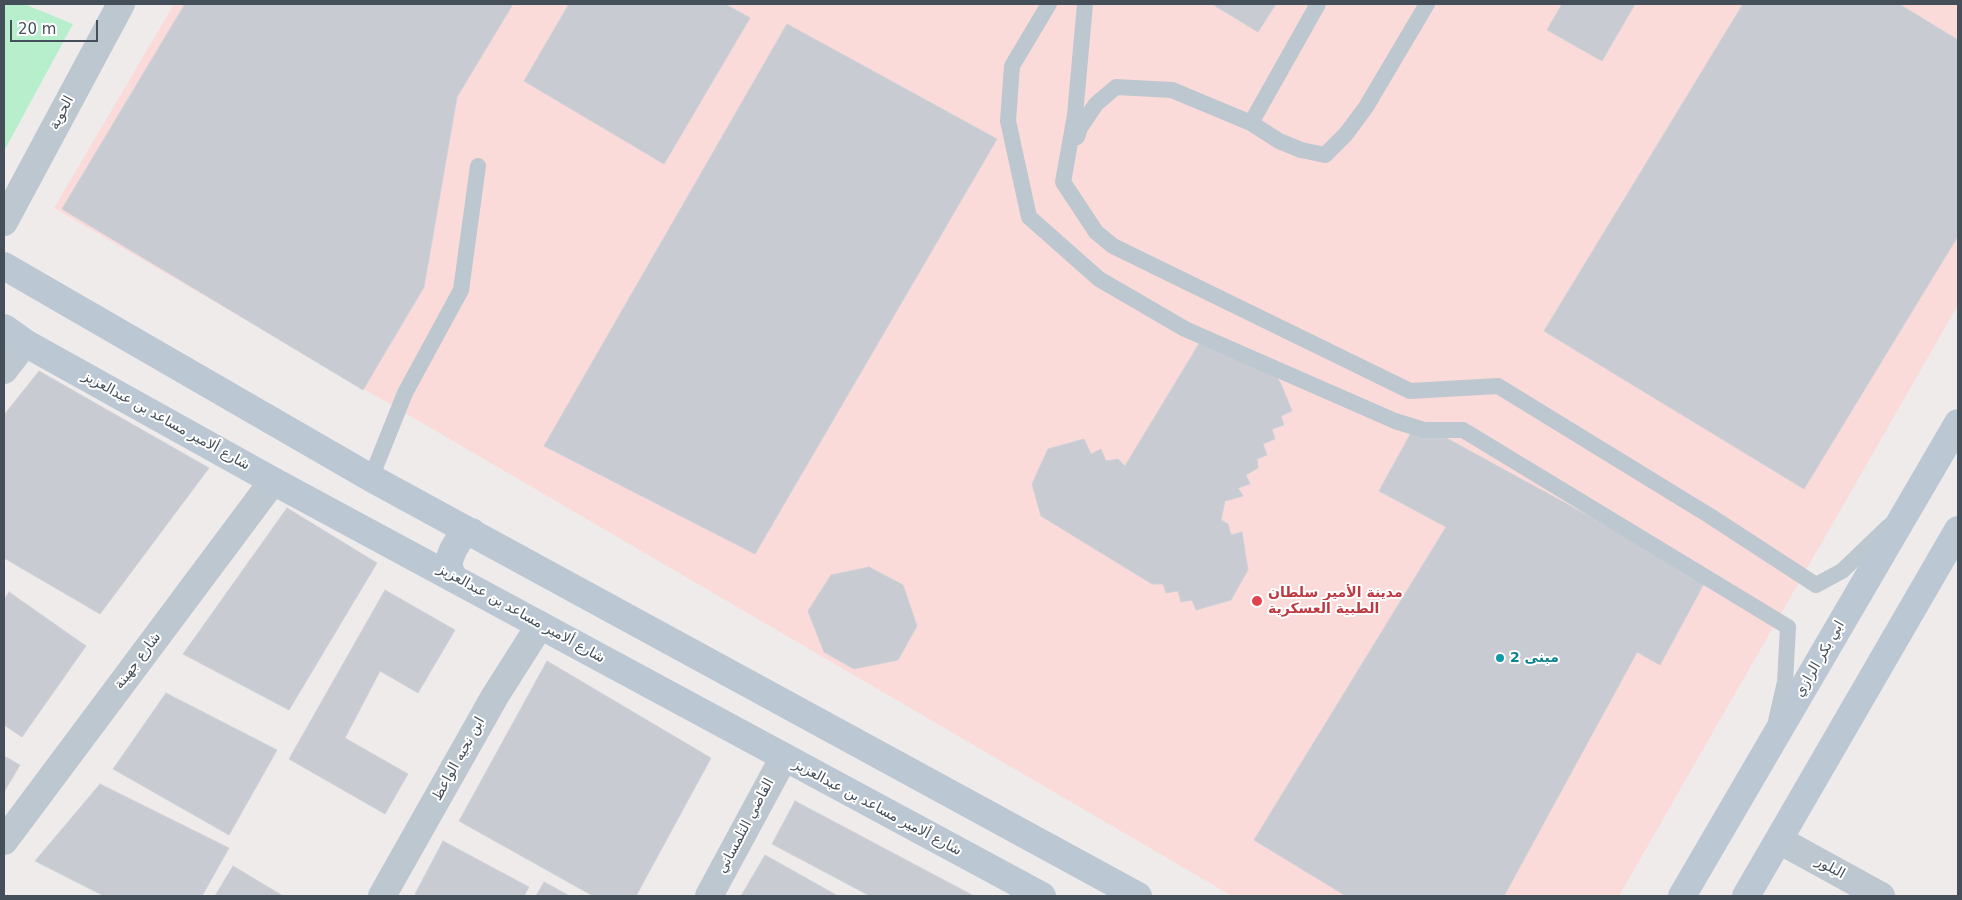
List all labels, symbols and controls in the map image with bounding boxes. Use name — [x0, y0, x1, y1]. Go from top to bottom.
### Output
scale bar — [12, 10, 100, 42]
text: 20 m — [18, 20, 56, 38]
street label: الحوية — [46, 93, 78, 133]
street label: شارع ألامير مساعد بن عبدالعزيز — [79, 368, 253, 474]
street label: شارع ألامير مساعد بن عبدالعزيز — [434, 561, 608, 667]
place label: مدينة الأمير سلطان الطبية العسكرية — [1268, 585, 1403, 618]
marker: مدينة الأمير سلطان الطبية العسكرية — [1250, 594, 1264, 608]
street label: ابي بكر الرازي — [1791, 618, 1849, 700]
street label: شارع جهينة — [111, 629, 165, 693]
place label: مبنى 2 — [1510, 650, 1559, 666]
marker: مبنى 2 — [1494, 652, 1506, 664]
street label: ابن نجيه الواعظ — [429, 714, 489, 804]
street label: شارع ألامير مساعد بن عبدالعزيز — [790, 756, 964, 860]
street label: القاضي التلمساني — [714, 776, 778, 876]
street label: البلور — [1812, 853, 1848, 883]

